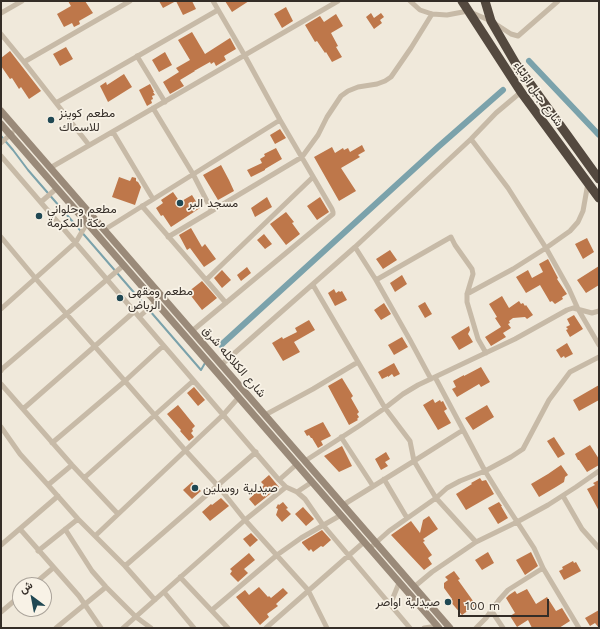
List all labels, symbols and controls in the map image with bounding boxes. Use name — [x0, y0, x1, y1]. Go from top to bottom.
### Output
street label: شارع جبل اولياء — [510, 59, 566, 129]
place label: مطعم كوينز للاسماك — [59, 106, 115, 134]
marker: مطعم كوينز للاسماك — [46, 115, 56, 125]
place label: مسجد البر — [188, 196, 238, 210]
marker: مسجد البر — [175, 198, 185, 208]
place label: مطعم وحلواني مكة المكرمة — [47, 202, 117, 230]
marker: مطعم وحلواني مكة المكرمة — [34, 211, 44, 221]
place label: مطعم ومقهى الرباض — [128, 284, 193, 312]
marker: مطعم ومقهى الرباض — [115, 293, 125, 303]
street label: شارع الكلاكله شرق — [199, 324, 269, 400]
place label: صيدلية روسلين — [203, 481, 278, 495]
marker: صيدلية روسلين — [190, 483, 200, 493]
north arrow — [12, 577, 52, 617]
text: ش — [17, 578, 35, 596]
scale bar — [460, 591, 551, 617]
place label: صيدلية اواصر — [376, 595, 440, 609]
marker: صيدلية اواصر — [443, 597, 453, 607]
text: 100 m — [465, 599, 500, 613]

